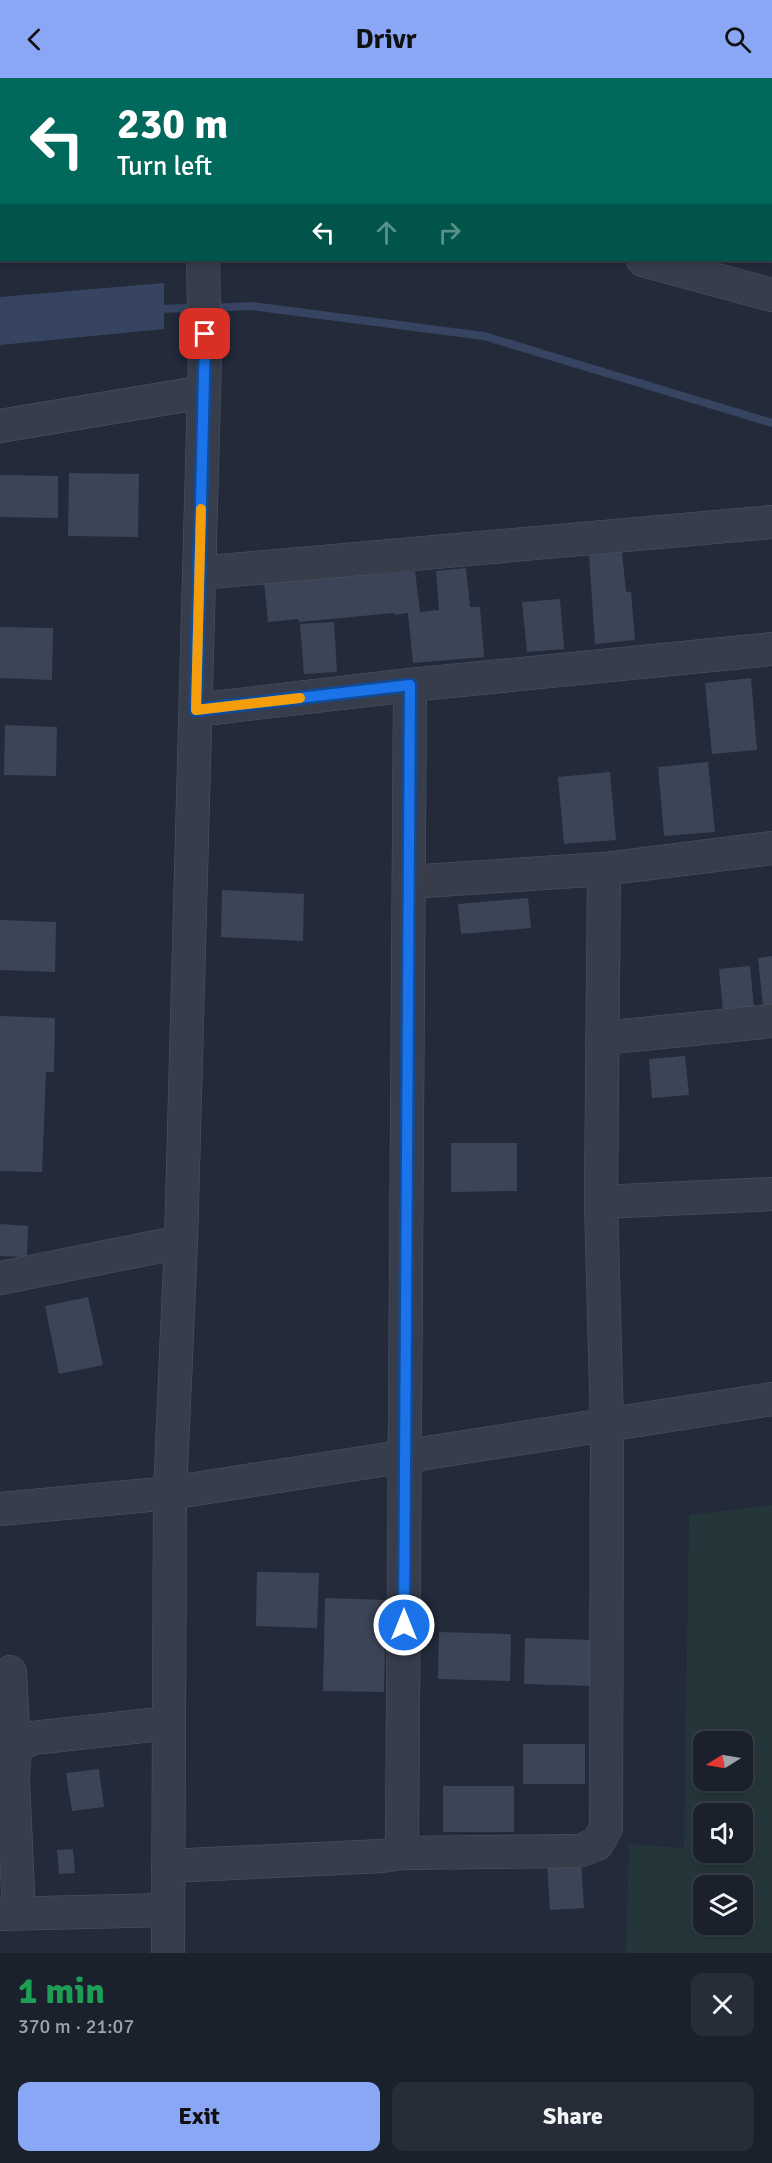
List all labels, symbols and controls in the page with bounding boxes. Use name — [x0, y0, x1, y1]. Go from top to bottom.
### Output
icon: back — [18, 23, 51, 56]
text: Drivr — [356, 23, 416, 56]
icon: search — [721, 23, 754, 56]
text: 230 m — [117, 99, 228, 150]
icon: left — [18, 102, 96, 180]
text: Turn left — [117, 150, 212, 183]
icon: left — [307, 216, 340, 249]
icon: ahead — [370, 216, 403, 249]
icon: right — [433, 216, 466, 249]
pin — [179, 308, 230, 359]
icon: arrive — [188, 317, 221, 350]
position arrow — [372, 1593, 436, 1657]
north arrow — [693, 1731, 753, 1791]
map controls — [693, 1731, 753, 1935]
button: sound — [693, 1803, 753, 1863]
button: layers — [693, 1875, 753, 1935]
text: 1 min — [18, 1969, 105, 2014]
button: close — [691, 1973, 754, 2036]
text: 370 m · 21:07 — [18, 2014, 134, 2039]
button: Exit — [18, 2082, 380, 2151]
button: Share — [392, 2082, 754, 2151]

